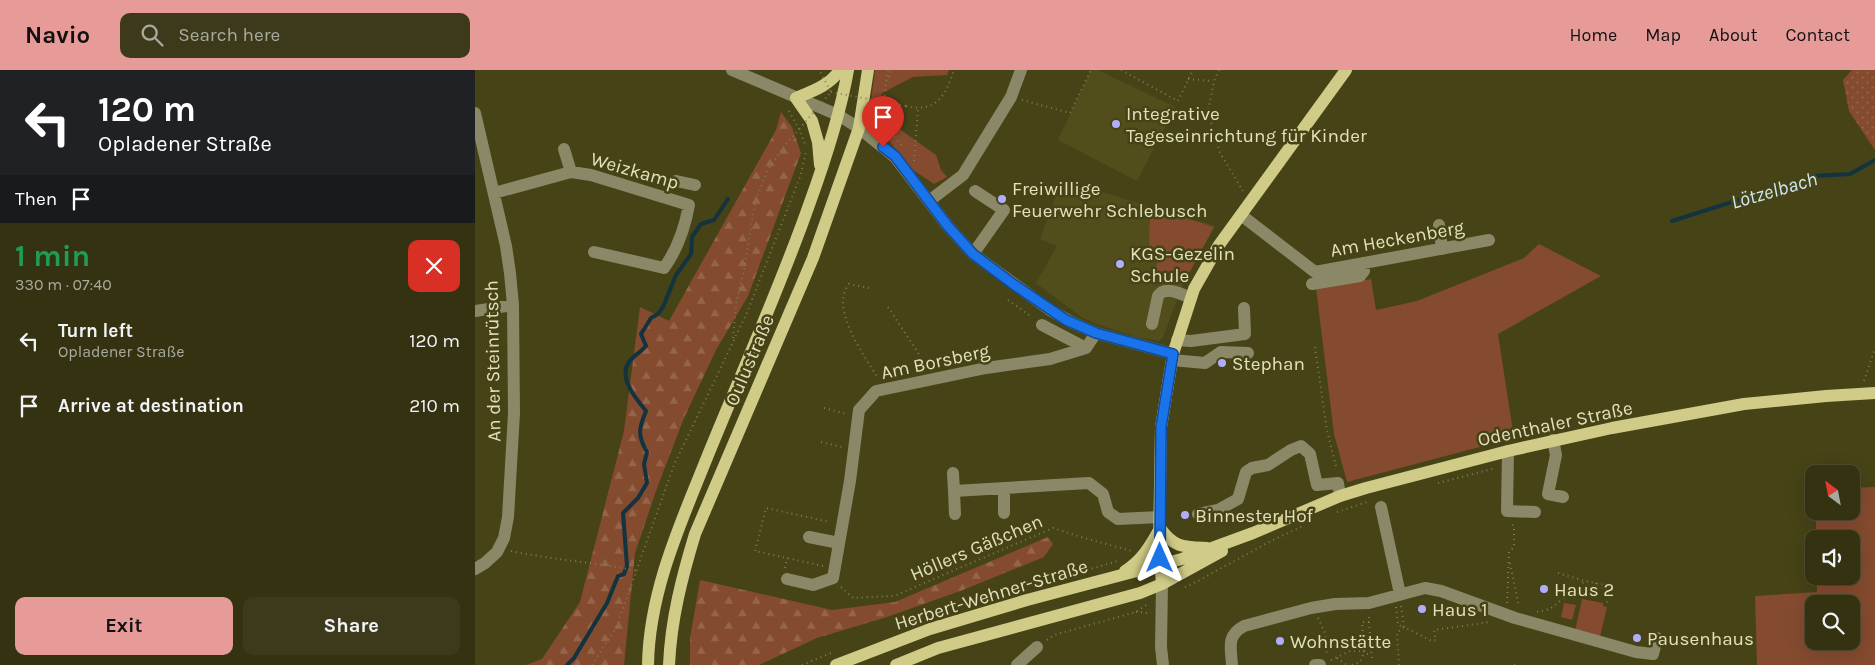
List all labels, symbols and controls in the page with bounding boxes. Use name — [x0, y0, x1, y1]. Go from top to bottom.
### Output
search box — [120, 13, 470, 58]
text: Navio — [25, 21, 90, 49]
icon: search — [138, 21, 166, 49]
text: Search here — [178, 24, 280, 46]
text: Home — [1569, 24, 1617, 46]
text: Map — [1645, 24, 1681, 46]
text: About — [1709, 24, 1758, 46]
text: Contact — [1786, 24, 1850, 46]
text: 120 m — [98, 89, 196, 130]
icon: left — [15, 90, 80, 155]
pin — [862, 96, 904, 147]
icon: arrive — [869, 103, 897, 131]
place label: Integrative Tageseinrichtung für Kinder — [1126, 103, 1367, 147]
marker: Integrative Tageseinrichtung für Kinder — [1110, 118, 1122, 130]
text: Opladener Straße — [98, 131, 272, 157]
street label: Weizkamp — [588, 148, 681, 194]
water label: Lötzelbach — [1728, 167, 1820, 214]
place label: Freiwillige Feuerwehr Schlebusch — [1012, 178, 1208, 222]
icon: arrive — [67, 185, 95, 213]
text: Then — [15, 188, 57, 210]
marker: Freiwillige Feuerwehr Schlebusch — [996, 193, 1008, 205]
street label: Am Heckenberg — [1328, 216, 1466, 262]
text: 1 min — [15, 238, 90, 274]
button: close — [408, 240, 460, 292]
place label: KGS-Gezelin Schule — [1130, 243, 1235, 287]
marker: KGS-Gezelin Schule — [1114, 258, 1126, 270]
text: 330 m · 07:40 — [15, 275, 112, 294]
street label: An der Steinrütsch — [481, 280, 505, 442]
street label: Oulustraße — [721, 312, 779, 409]
text: Turn left — [58, 320, 133, 342]
icon: left — [15, 327, 43, 355]
text: 120 m — [409, 330, 460, 352]
street label: Am Borsberg — [879, 340, 992, 384]
text: Opladener Straße — [58, 342, 184, 361]
place label: Stephan — [1232, 353, 1305, 375]
marker: Stephan — [1216, 357, 1228, 369]
icon: arrive — [15, 392, 43, 420]
text: Arrive at destination — [58, 395, 244, 417]
text: 210 m — [409, 395, 460, 417]
street label: Odenthaler Straße — [1476, 397, 1635, 451]
north arrow — [1805, 465, 1860, 520]
map controls — [1805, 465, 1860, 650]
place label: Binnester Hof — [1195, 505, 1314, 527]
marker: Binnester Hof — [1179, 509, 1191, 521]
street label: Höllers Gäßchen — [907, 510, 1046, 586]
button: sound — [1805, 530, 1860, 585]
position arrow — [1133, 531, 1185, 583]
street label: Herbert-Wehner-Straße — [892, 555, 1090, 635]
place label: Haus 2 — [1554, 579, 1614, 601]
marker: Haus 2 — [1538, 583, 1550, 595]
button: search — [1805, 595, 1860, 650]
button: Exit — [15, 597, 233, 655]
button: Share — [243, 597, 460, 655]
place label: Haus 1 — [1432, 599, 1487, 621]
marker: Haus 1 — [1416, 603, 1428, 615]
place label: Pausenhaus — [1647, 628, 1754, 650]
place label: Wohnstätte — [1290, 631, 1391, 653]
marker: Pausenhaus — [1631, 632, 1643, 644]
marker: Wohnstätte — [1274, 635, 1286, 647]

